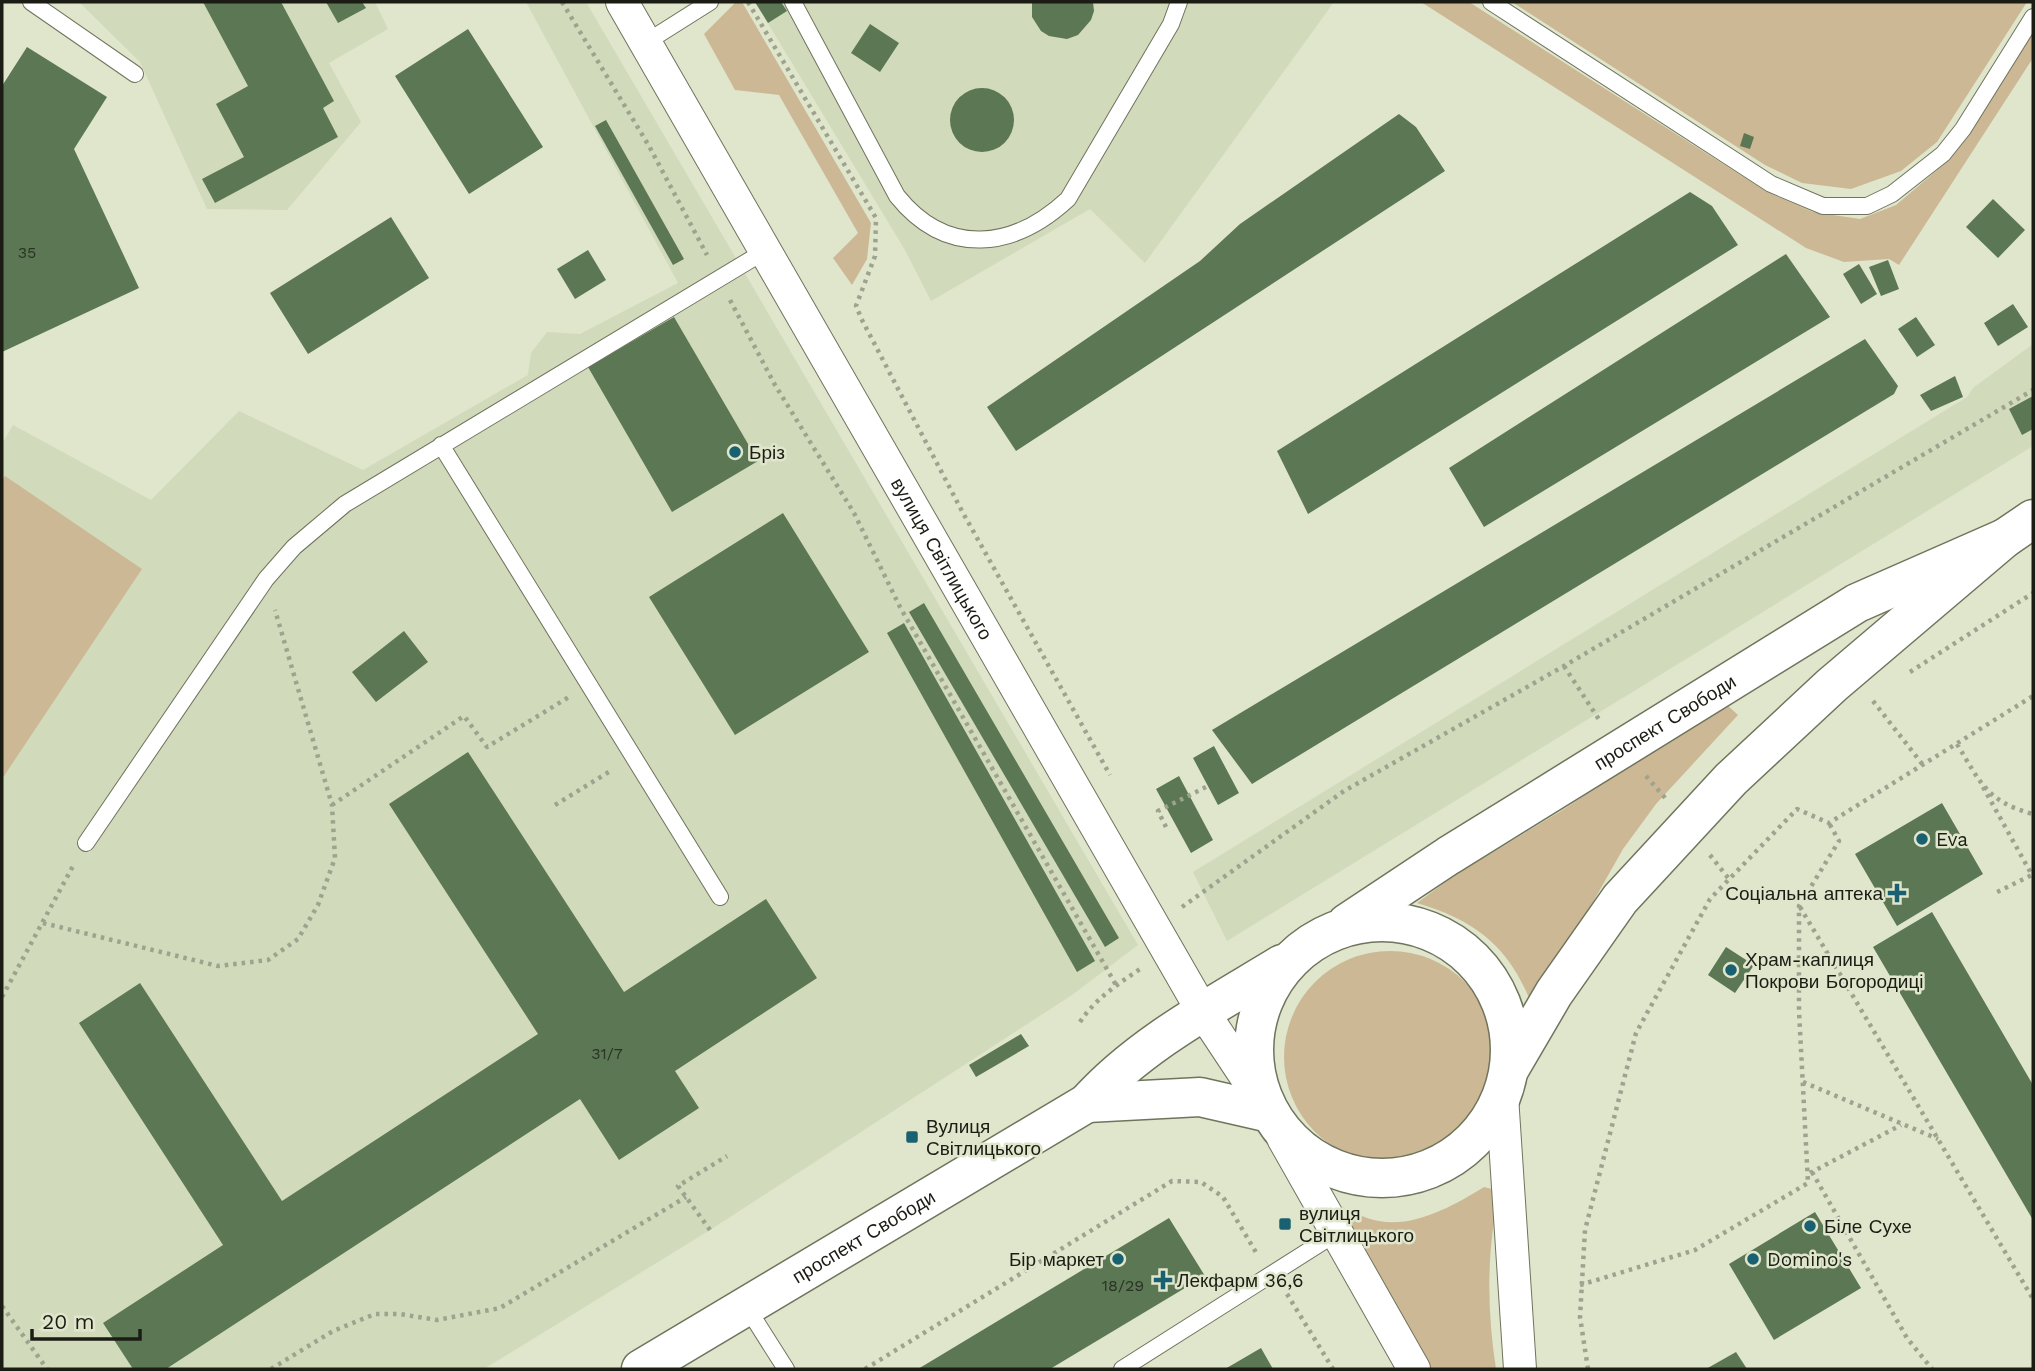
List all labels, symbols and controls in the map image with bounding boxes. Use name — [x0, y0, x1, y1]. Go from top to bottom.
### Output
house number: 35 — [18, 243, 36, 262]
place label: Бріз — [749, 441, 785, 464]
marker: Бріз — [727, 444, 743, 460]
street label: вулиця Світлицького — [886, 474, 997, 644]
street label: проспект Свободи — [1590, 670, 1740, 775]
place label: Eva — [1936, 828, 1968, 851]
marker: Eva — [1914, 831, 1930, 847]
place label: Соціальна аптека — [1725, 882, 1883, 905]
marker: Соціальна аптека — [1889, 885, 1905, 901]
place label: Храм-каплиця Покрови Богородиці — [1745, 948, 1924, 993]
marker: Храм-каплиця Покрови Богородиці — [1723, 962, 1739, 978]
house number: 31/7 — [591, 1044, 623, 1063]
place label: Вулиця Світлицького — [926, 1115, 1041, 1160]
marker: Вулиця Світлицького — [904, 1129, 920, 1145]
street label: проспект Свободи — [788, 1185, 939, 1288]
place label: вулиця Світлицького — [1299, 1202, 1414, 1247]
place label: Біле Сухе — [1824, 1215, 1912, 1238]
marker: вулиця Світлицького — [1277, 1216, 1293, 1232]
marker: Біле Сухе — [1802, 1218, 1818, 1234]
place label: Бір маркет — [1009, 1248, 1104, 1271]
place label: Domino's — [1767, 1248, 1852, 1271]
marker: Бір маркет — [1110, 1251, 1126, 1267]
marker: Domino's — [1745, 1251, 1761, 1267]
place label: Лекфарм 36,6 — [1177, 1269, 1304, 1292]
marker: Лекфарм 36,6 — [1155, 1272, 1171, 1288]
house number: 18/29 — [1102, 1276, 1144, 1295]
scale bar — [32, 1298, 140, 1342]
text: 20 m — [42, 1309, 94, 1334]

